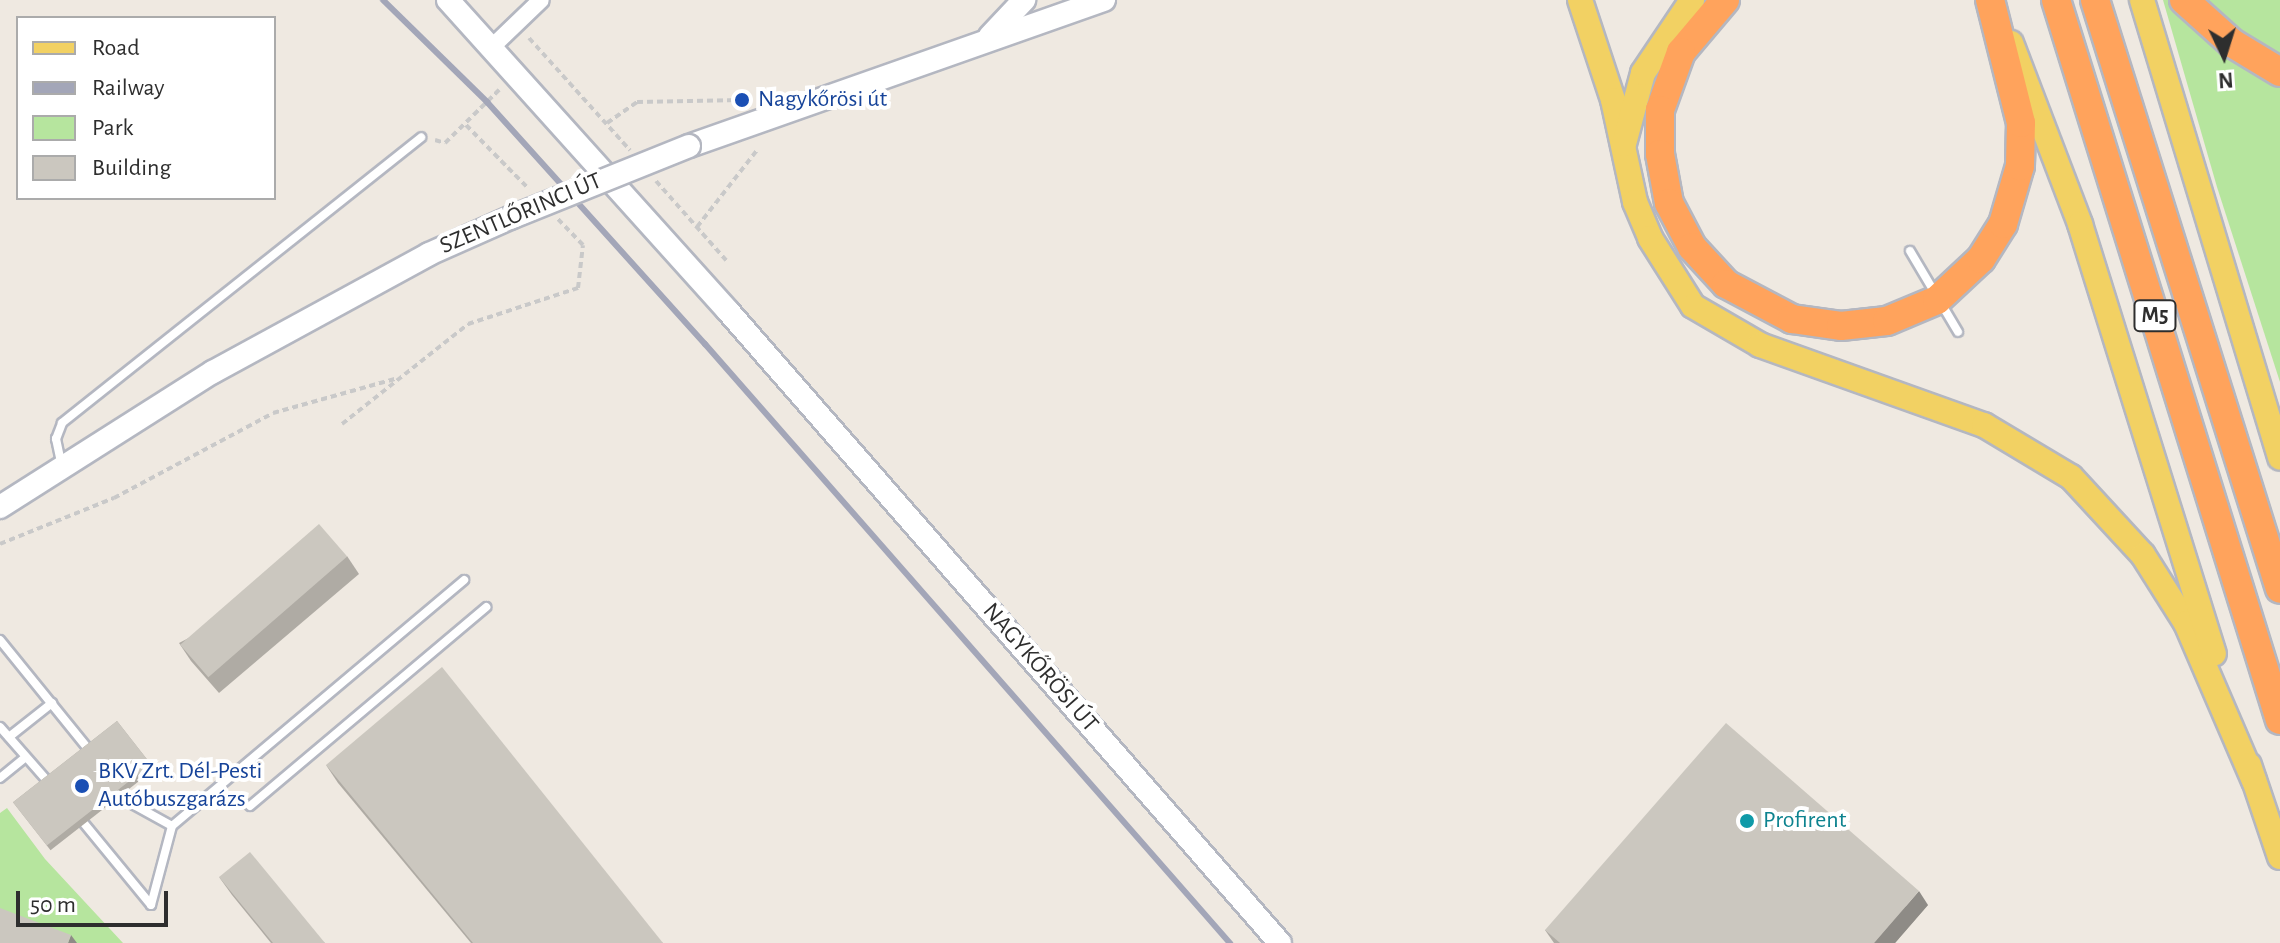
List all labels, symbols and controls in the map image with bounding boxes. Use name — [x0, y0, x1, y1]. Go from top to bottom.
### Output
legend — [16, 16, 276, 200]
north arrow — [2184, 16, 2264, 96]
text: Road — [92, 36, 140, 60]
text: N — [2217, 68, 2234, 91]
text: Railway — [92, 76, 164, 100]
place label: Nagykőrösi út — [758, 86, 887, 114]
marker: Nagykőrösi út — [733, 91, 751, 109]
text: Park — [92, 116, 133, 140]
text: Building — [92, 156, 171, 180]
street label: SZENTLŐRINCI ÚT — [436, 167, 606, 261]
road number: M5 — [2133, 298, 2177, 334]
street label: NAGYKŐRÖSI ÚT — [976, 598, 1104, 738]
place label: BKV Zrt. Dél-Pesti Autóbuszgarázs — [98, 758, 262, 814]
marker: BKV Zrt. Dél-Pesti Autóbuszgarázs — [73, 777, 91, 795]
place label: Profirent — [1763, 807, 1846, 835]
marker: Profirent — [1738, 812, 1756, 830]
scale bar — [20, 875, 172, 925]
text: 50 m — [30, 893, 76, 917]

